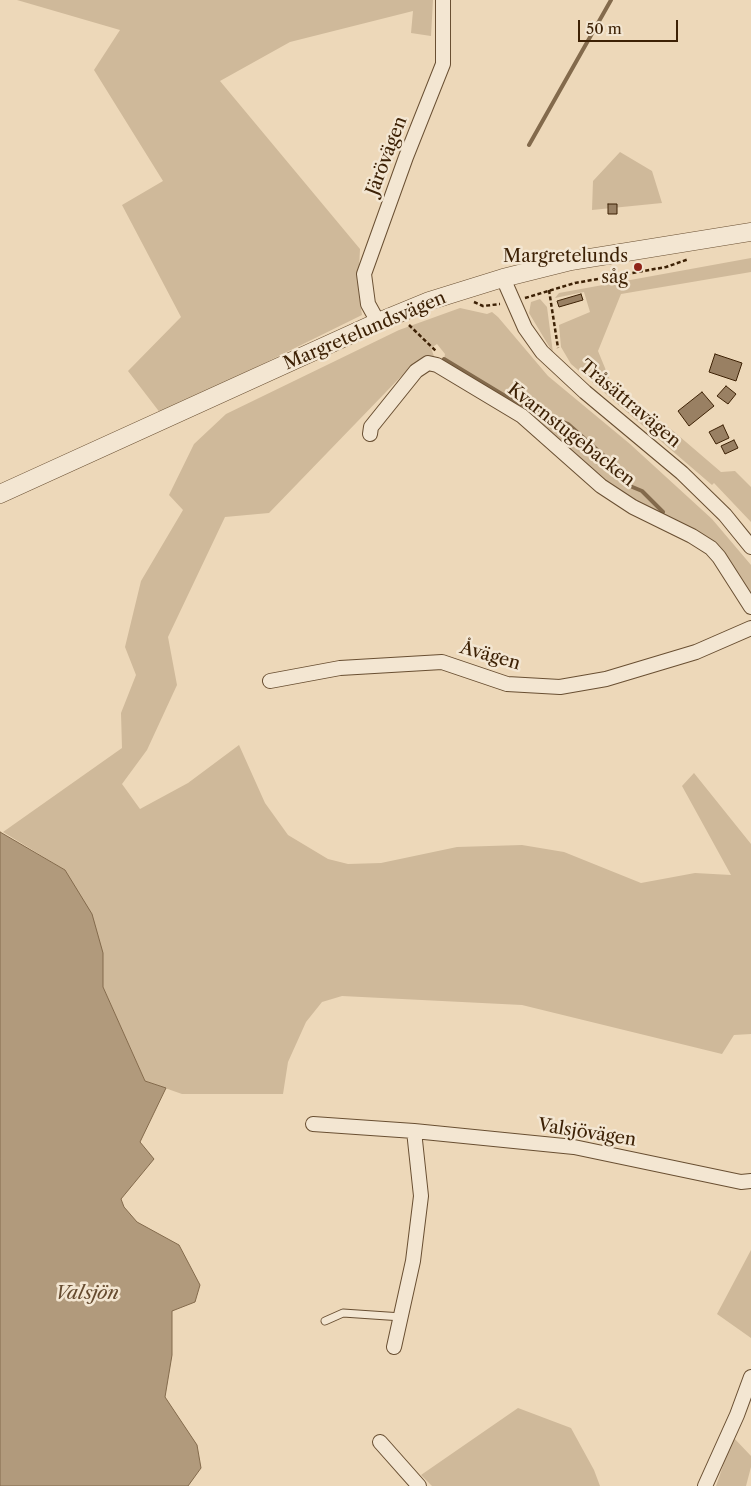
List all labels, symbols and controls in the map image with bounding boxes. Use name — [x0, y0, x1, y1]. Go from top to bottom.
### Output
scale bar — [581, 10, 681, 42]
text: 50 m — [586, 19, 622, 38]
street label: Järövägen — [362, 113, 412, 199]
place label: Margretelunds såg — [503, 246, 628, 288]
marker: Margretelunds såg — [632, 261, 644, 273]
street label: Margretelundsvägen — [281, 287, 449, 375]
street label: Tråsättravägen — [575, 355, 685, 453]
street label: Kvarnstugebacken — [503, 379, 639, 491]
street label: Åvägen — [457, 637, 523, 675]
street label: Valsjövägen — [536, 1115, 638, 1151]
water label: Valsjön — [55, 1283, 119, 1305]

